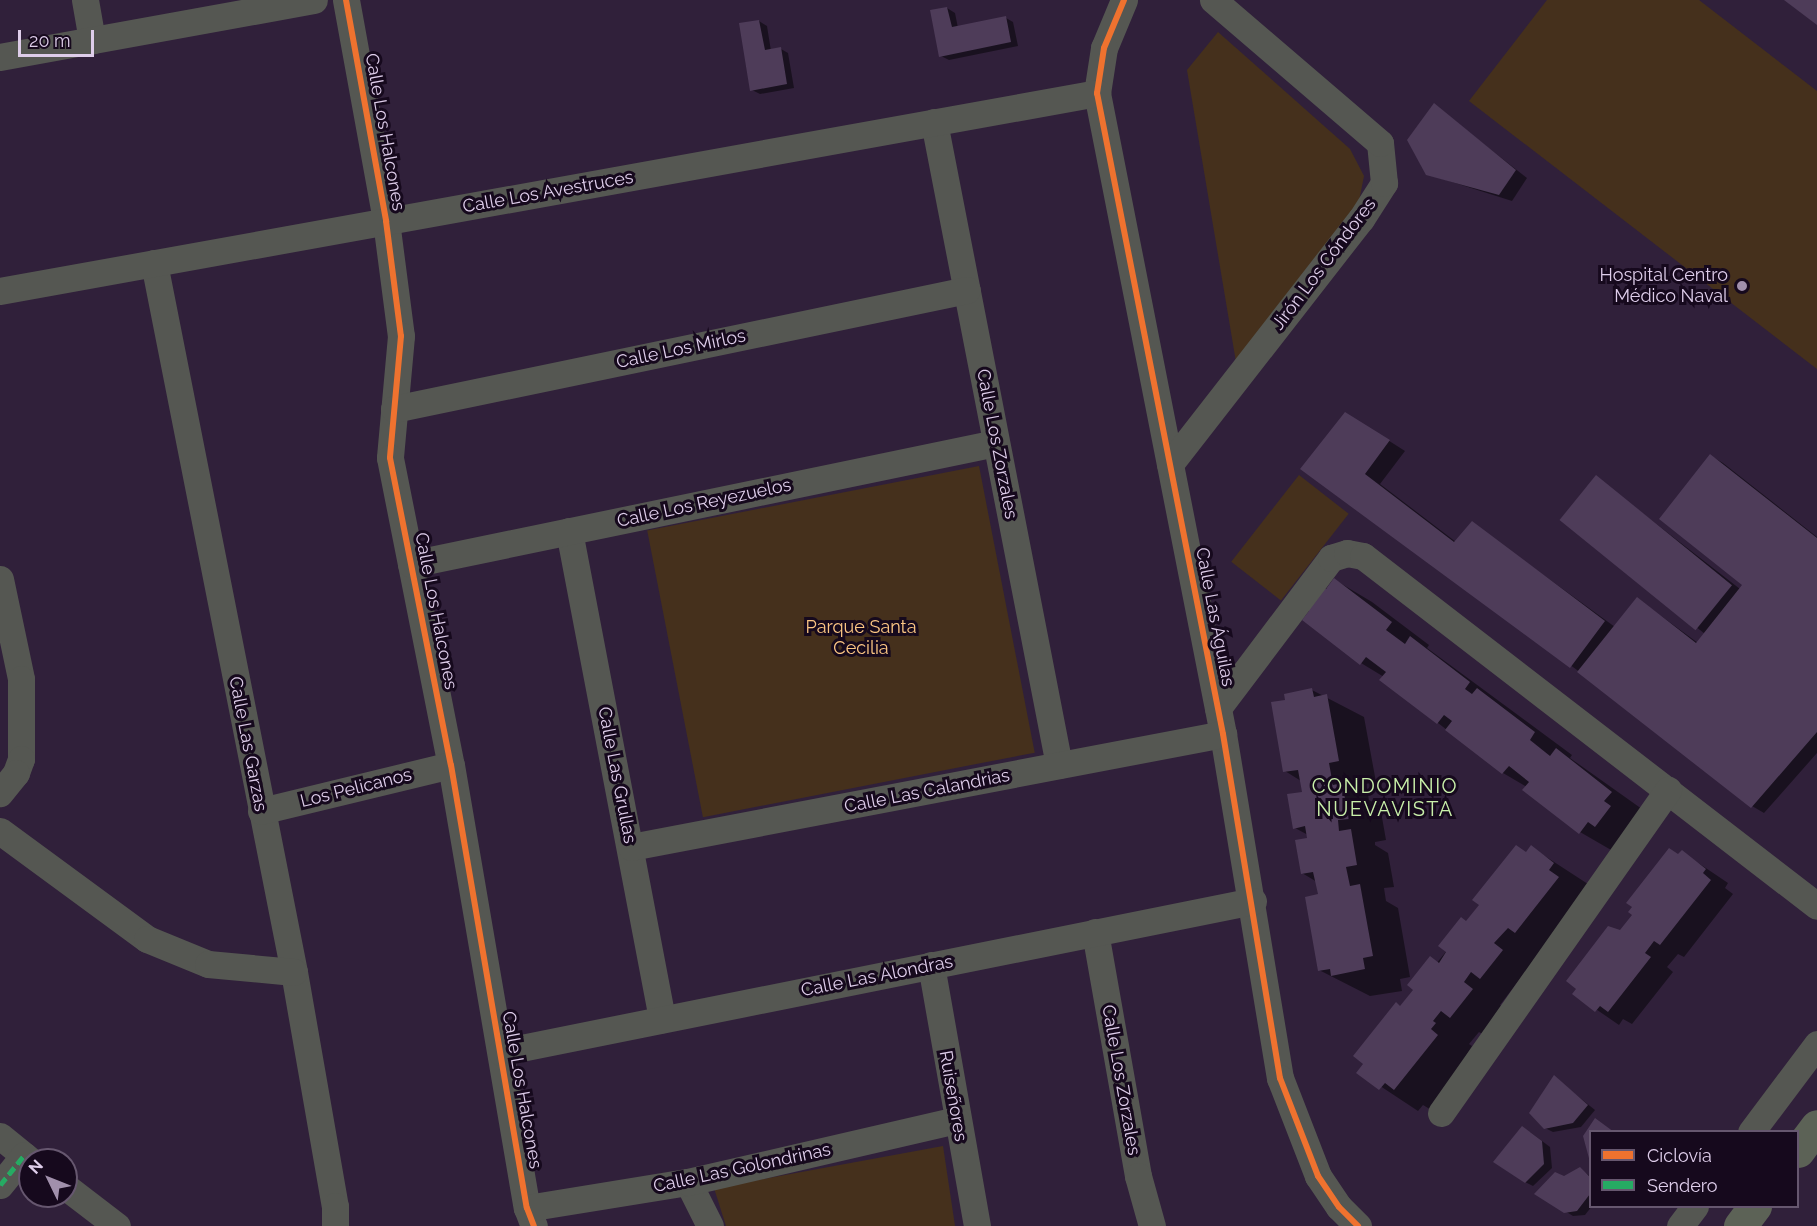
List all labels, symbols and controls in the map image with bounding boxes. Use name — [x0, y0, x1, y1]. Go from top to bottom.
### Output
scale bar — [21, 18, 98, 56]
text: 20 m — [29, 30, 71, 51]
street label: Calle Los Halcones — [361, 52, 409, 212]
street label: Calle Los Avestruces — [461, 166, 635, 218]
street label: Jirón Los Cóndores — [1267, 194, 1381, 334]
place label: Hospital Centro Médico Naval — [1599, 265, 1728, 308]
marker: Hospital Centro Médico Naval — [1733, 277, 1751, 295]
street label: Calle Los Mirlos — [614, 325, 748, 373]
street label: Calle Los Zorzales — [972, 367, 1022, 521]
street label: Calle Los Reyezuelos — [615, 474, 793, 532]
street label: Calle Los Halcones — [410, 531, 462, 691]
street label: Calle Las Águilas — [1191, 545, 1239, 689]
park label: Parque Santa Cecilia — [806, 617, 916, 660]
street label: Calle Las Garzas — [224, 675, 272, 813]
street label: Calle Las Grullas — [593, 705, 641, 845]
street label: Los Pelicanos — [298, 764, 414, 812]
street label: Calle Las Calandrias — [842, 764, 1012, 818]
district label: CONDOMINIO NUEVAVISTA — [1312, 774, 1458, 821]
street label: Calle Las Alondras — [799, 951, 955, 1001]
street label: Calle Los Zorzales — [1097, 1003, 1145, 1157]
street label: Calle Los Halcones — [498, 1010, 546, 1170]
street label: Ruiseñores — [934, 1049, 972, 1143]
legend — [1589, 1130, 1799, 1208]
street label: Calle Las Golondrinas — [651, 1139, 833, 1197]
text: Ciclovía — [1647, 1145, 1712, 1166]
north arrow — [18, 1148, 78, 1208]
text: N — [25, 1156, 47, 1178]
text: Sendero — [1647, 1175, 1718, 1196]

